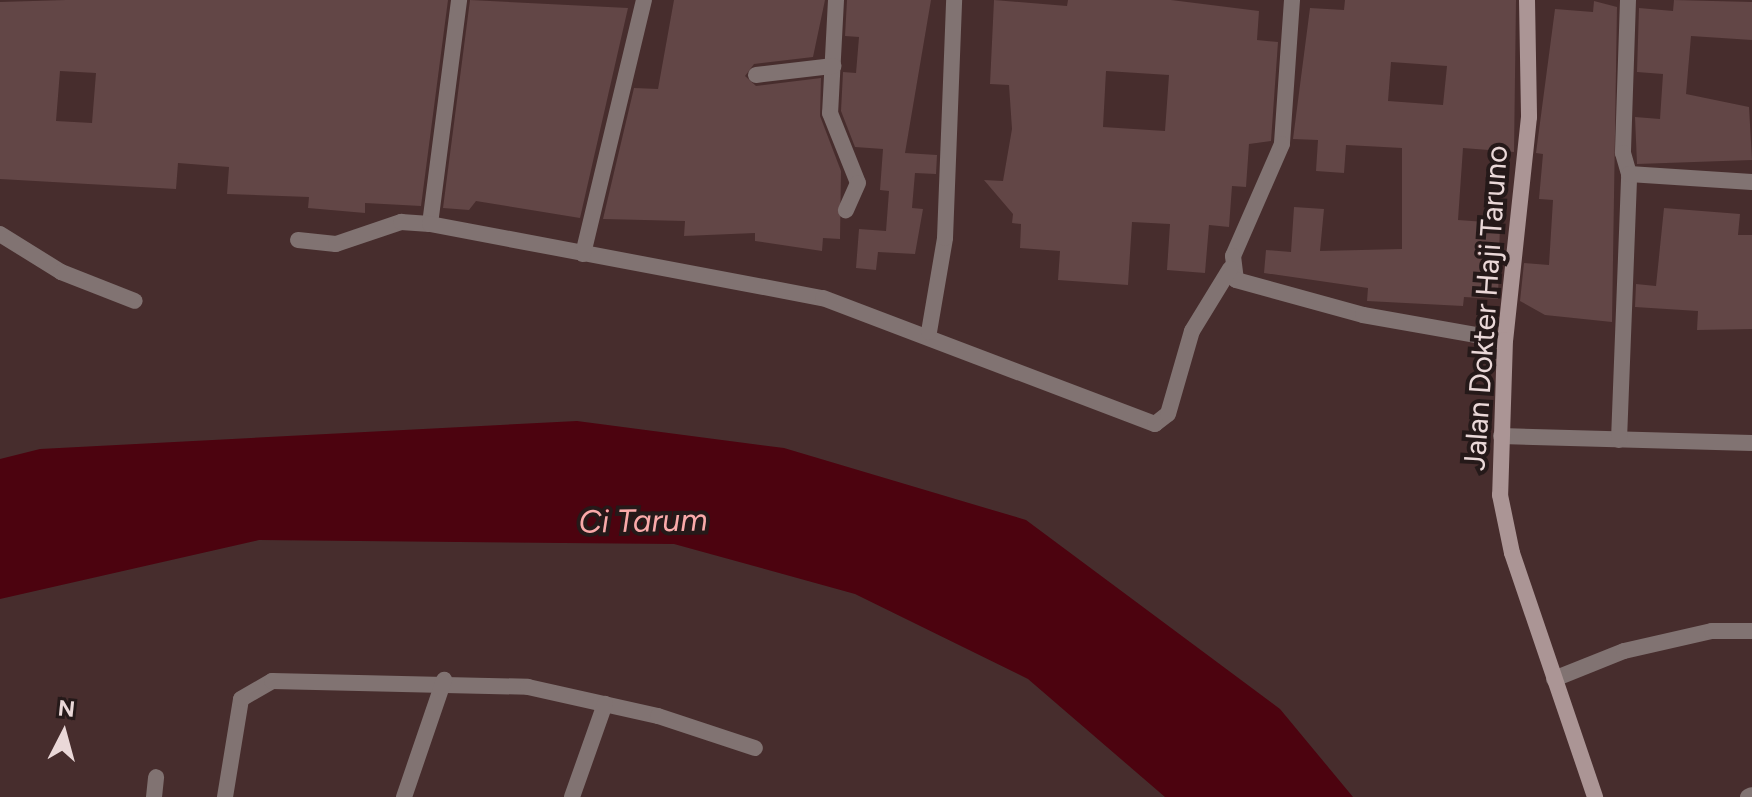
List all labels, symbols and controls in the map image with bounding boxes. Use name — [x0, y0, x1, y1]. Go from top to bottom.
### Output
street label: Jalan Dokter Haji Taruno — [1457, 144, 1515, 472]
water label: Ci Tarum — [578, 501, 708, 541]
north arrow — [24, 693, 104, 773]
text: N — [57, 694, 76, 723]

